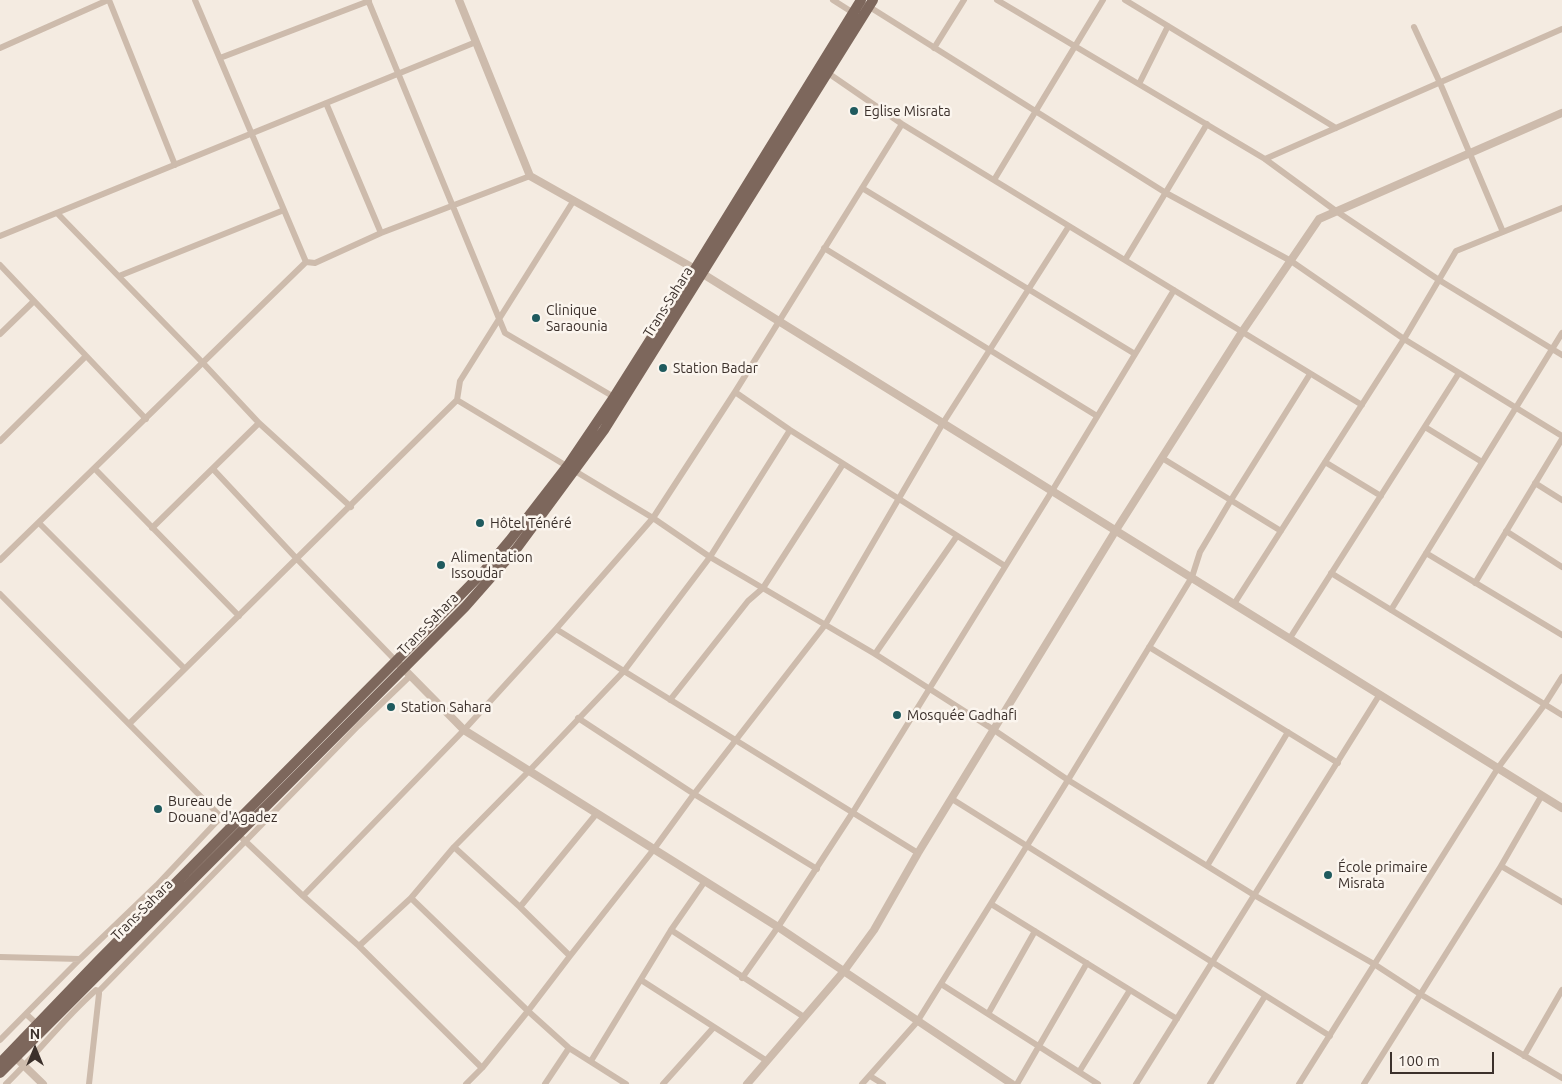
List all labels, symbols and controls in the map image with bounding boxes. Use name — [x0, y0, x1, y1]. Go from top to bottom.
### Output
place label: Eglise Misrata — [864, 103, 951, 119]
marker: Eglise Misrata — [848, 105, 860, 117]
street label: Trans-Sahara — [640, 264, 696, 340]
place label: Clinique Saraounia — [546, 302, 608, 334]
marker: Clinique Saraounia — [530, 312, 542, 324]
place label: Station Badar — [673, 360, 758, 376]
marker: Station Badar — [657, 362, 669, 374]
place label: Hôtel Ténéré — [490, 515, 572, 531]
marker: Hôtel Ténéré — [474, 517, 486, 529]
place label: Alimentation Issoudar — [451, 549, 533, 582]
marker: Alimentation Issoudar — [435, 559, 447, 571]
street label: Trans-Sahara — [394, 589, 462, 659]
place label: Station Sahara — [401, 699, 492, 715]
marker: Station Sahara — [385, 701, 397, 713]
place label: Mosquée Gadhafi — [907, 707, 1017, 723]
marker: Mosquée Gadhafi — [891, 709, 903, 721]
place label: Bureau de Douane d'Agadez — [168, 793, 278, 826]
marker: Bureau de Douane d'Agadez — [152, 803, 164, 815]
place label: École primaire Misrata — [1338, 859, 1428, 892]
marker: École primaire Misrata — [1322, 869, 1334, 881]
street label: Trans-Sahara — [108, 876, 176, 944]
north arrow — [10, 1024, 60, 1074]
text: N — [30, 1026, 40, 1042]
scale bar — [1392, 1042, 1496, 1074]
text: 100 m — [1398, 1052, 1440, 1069]

